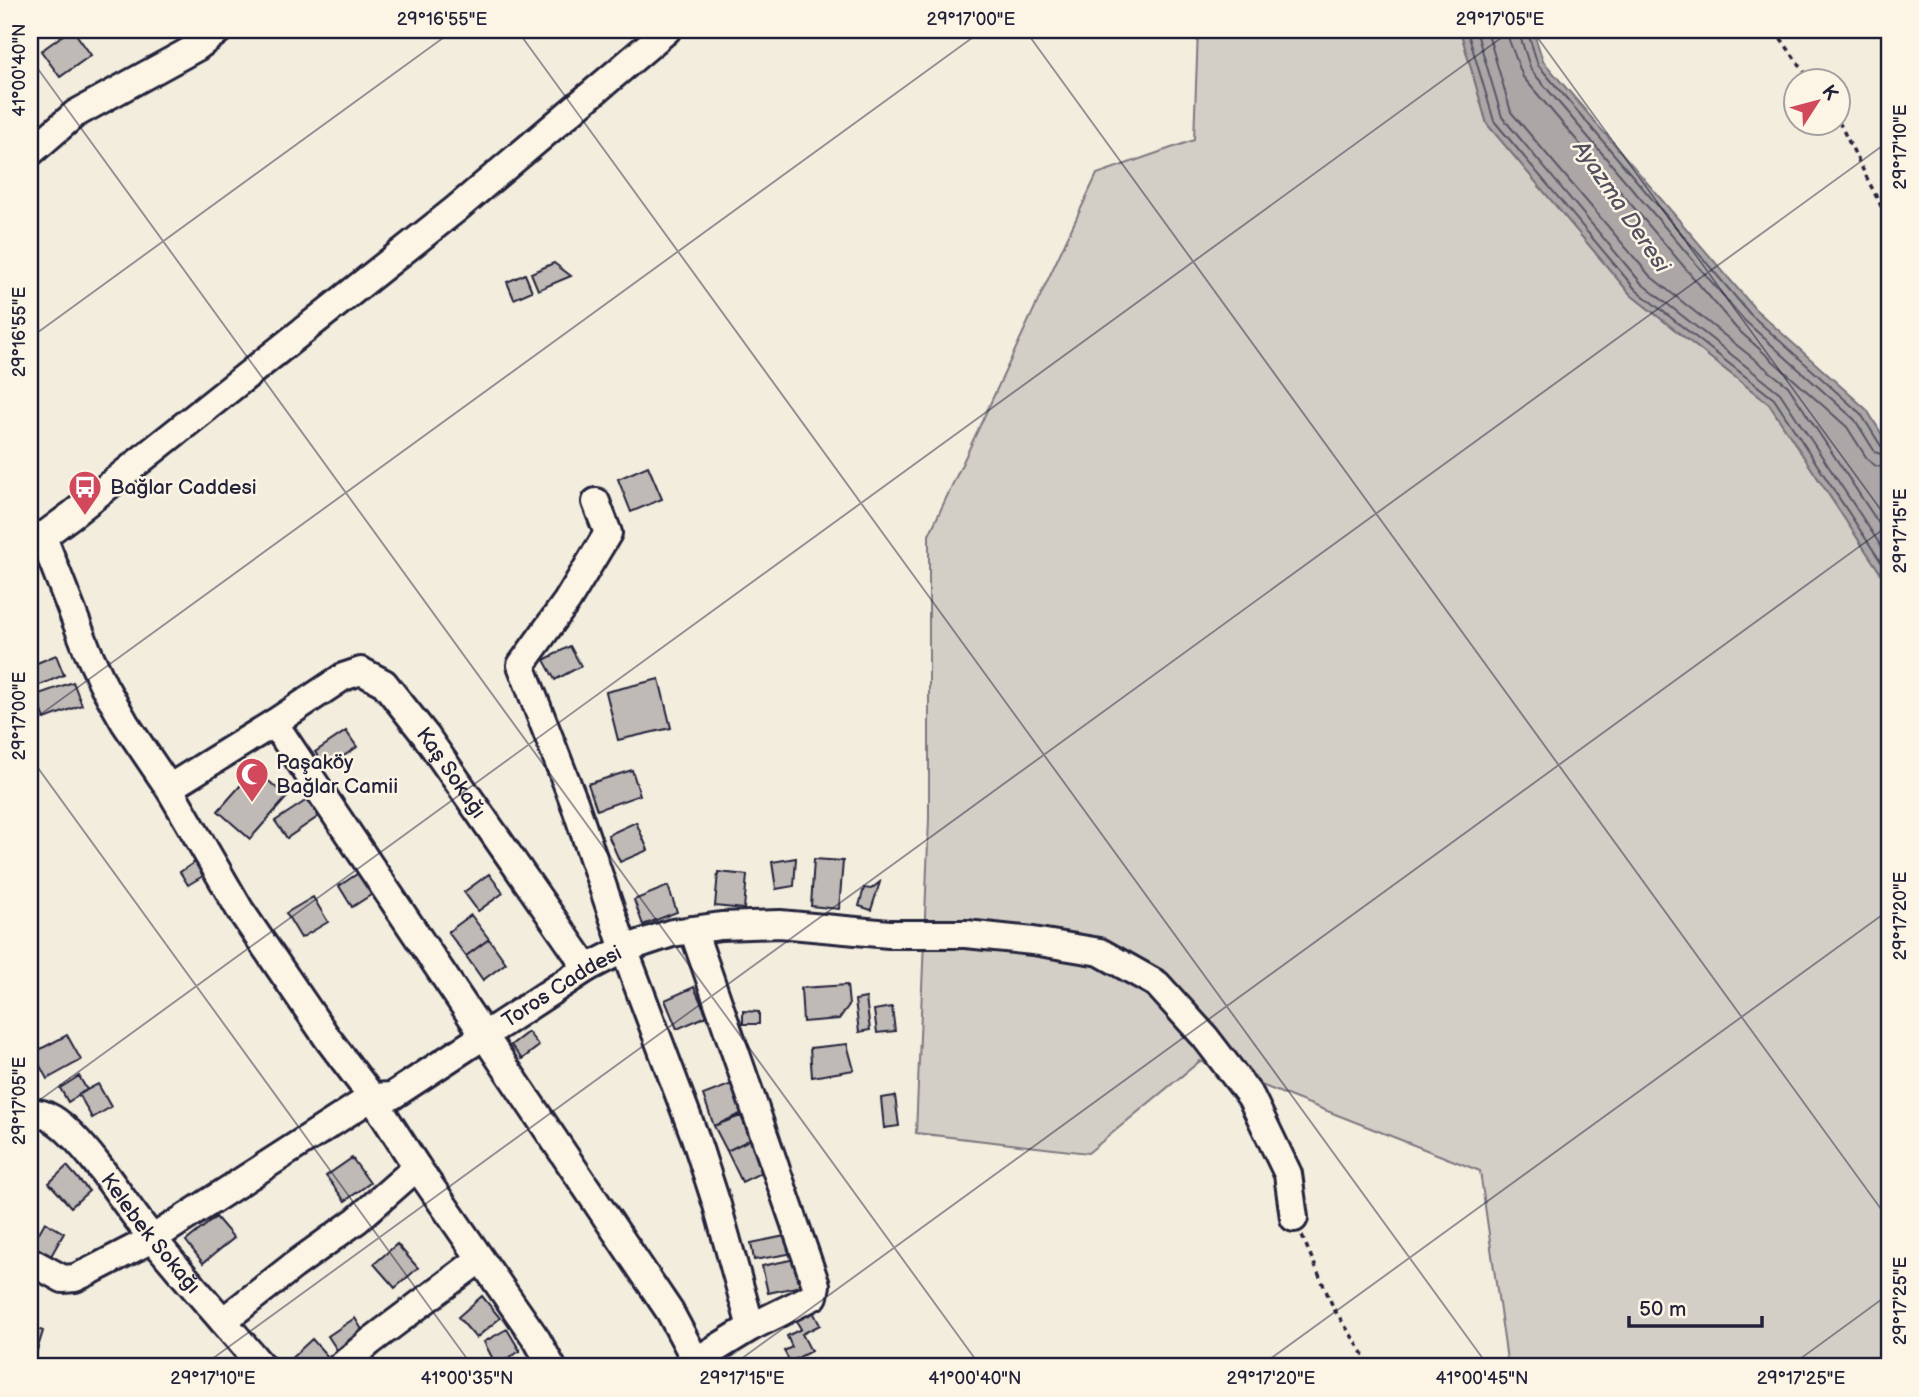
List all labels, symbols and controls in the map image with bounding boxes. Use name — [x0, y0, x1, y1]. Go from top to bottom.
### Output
text: 29°16'55"E — [397, 9, 487, 30]
text: 29°17'00"E — [927, 9, 1016, 30]
text: 29°17'05"E — [1456, 9, 1544, 30]
text: 41°00'40"N — [9, 23, 30, 117]
north arrow — [1783, 66, 1853, 136]
text: K — [1816, 81, 1843, 105]
text: 29°17'10"E — [1890, 104, 1911, 190]
water label: Ayazma Deresi — [1566, 134, 1676, 279]
text: 29°16'55"E — [9, 287, 30, 377]
bus stop icon: Bağlar Caddesi — [66, 468, 104, 517]
place label: Bağlar Caddesi — [110, 475, 257, 500]
text: 29°17'15"E — [1890, 488, 1911, 574]
text: 29°17'00"E — [9, 671, 30, 760]
street label: Kaş Sokağı — [411, 723, 491, 823]
place label: Paşaköy Bağlar Camii — [276, 750, 398, 799]
mosque icon: Paşaköy Bağlar Camii — [233, 755, 271, 804]
text: 29°17'20"E — [1890, 871, 1911, 960]
street label: Toros Caddesi — [497, 940, 626, 1033]
text: 29°17'05"E — [9, 1057, 30, 1145]
street label: Kelebek Sokağı — [95, 1168, 205, 1299]
text: 29°17'25"E — [1890, 1257, 1911, 1345]
scale bar — [1629, 1285, 1762, 1329]
text: 50 m — [1639, 1297, 1686, 1322]
text: 29°17'10"E — [170, 1368, 256, 1389]
text: 41°00'35"N — [420, 1368, 514, 1389]
text: 29°17'15"E — [699, 1368, 785, 1389]
text: 41°00'40"N — [928, 1368, 1022, 1389]
text: 29°17'20"E — [1227, 1368, 1316, 1389]
text: 41°00'45"N — [1436, 1368, 1529, 1389]
text: 29°17'25"E — [1757, 1368, 1845, 1389]

